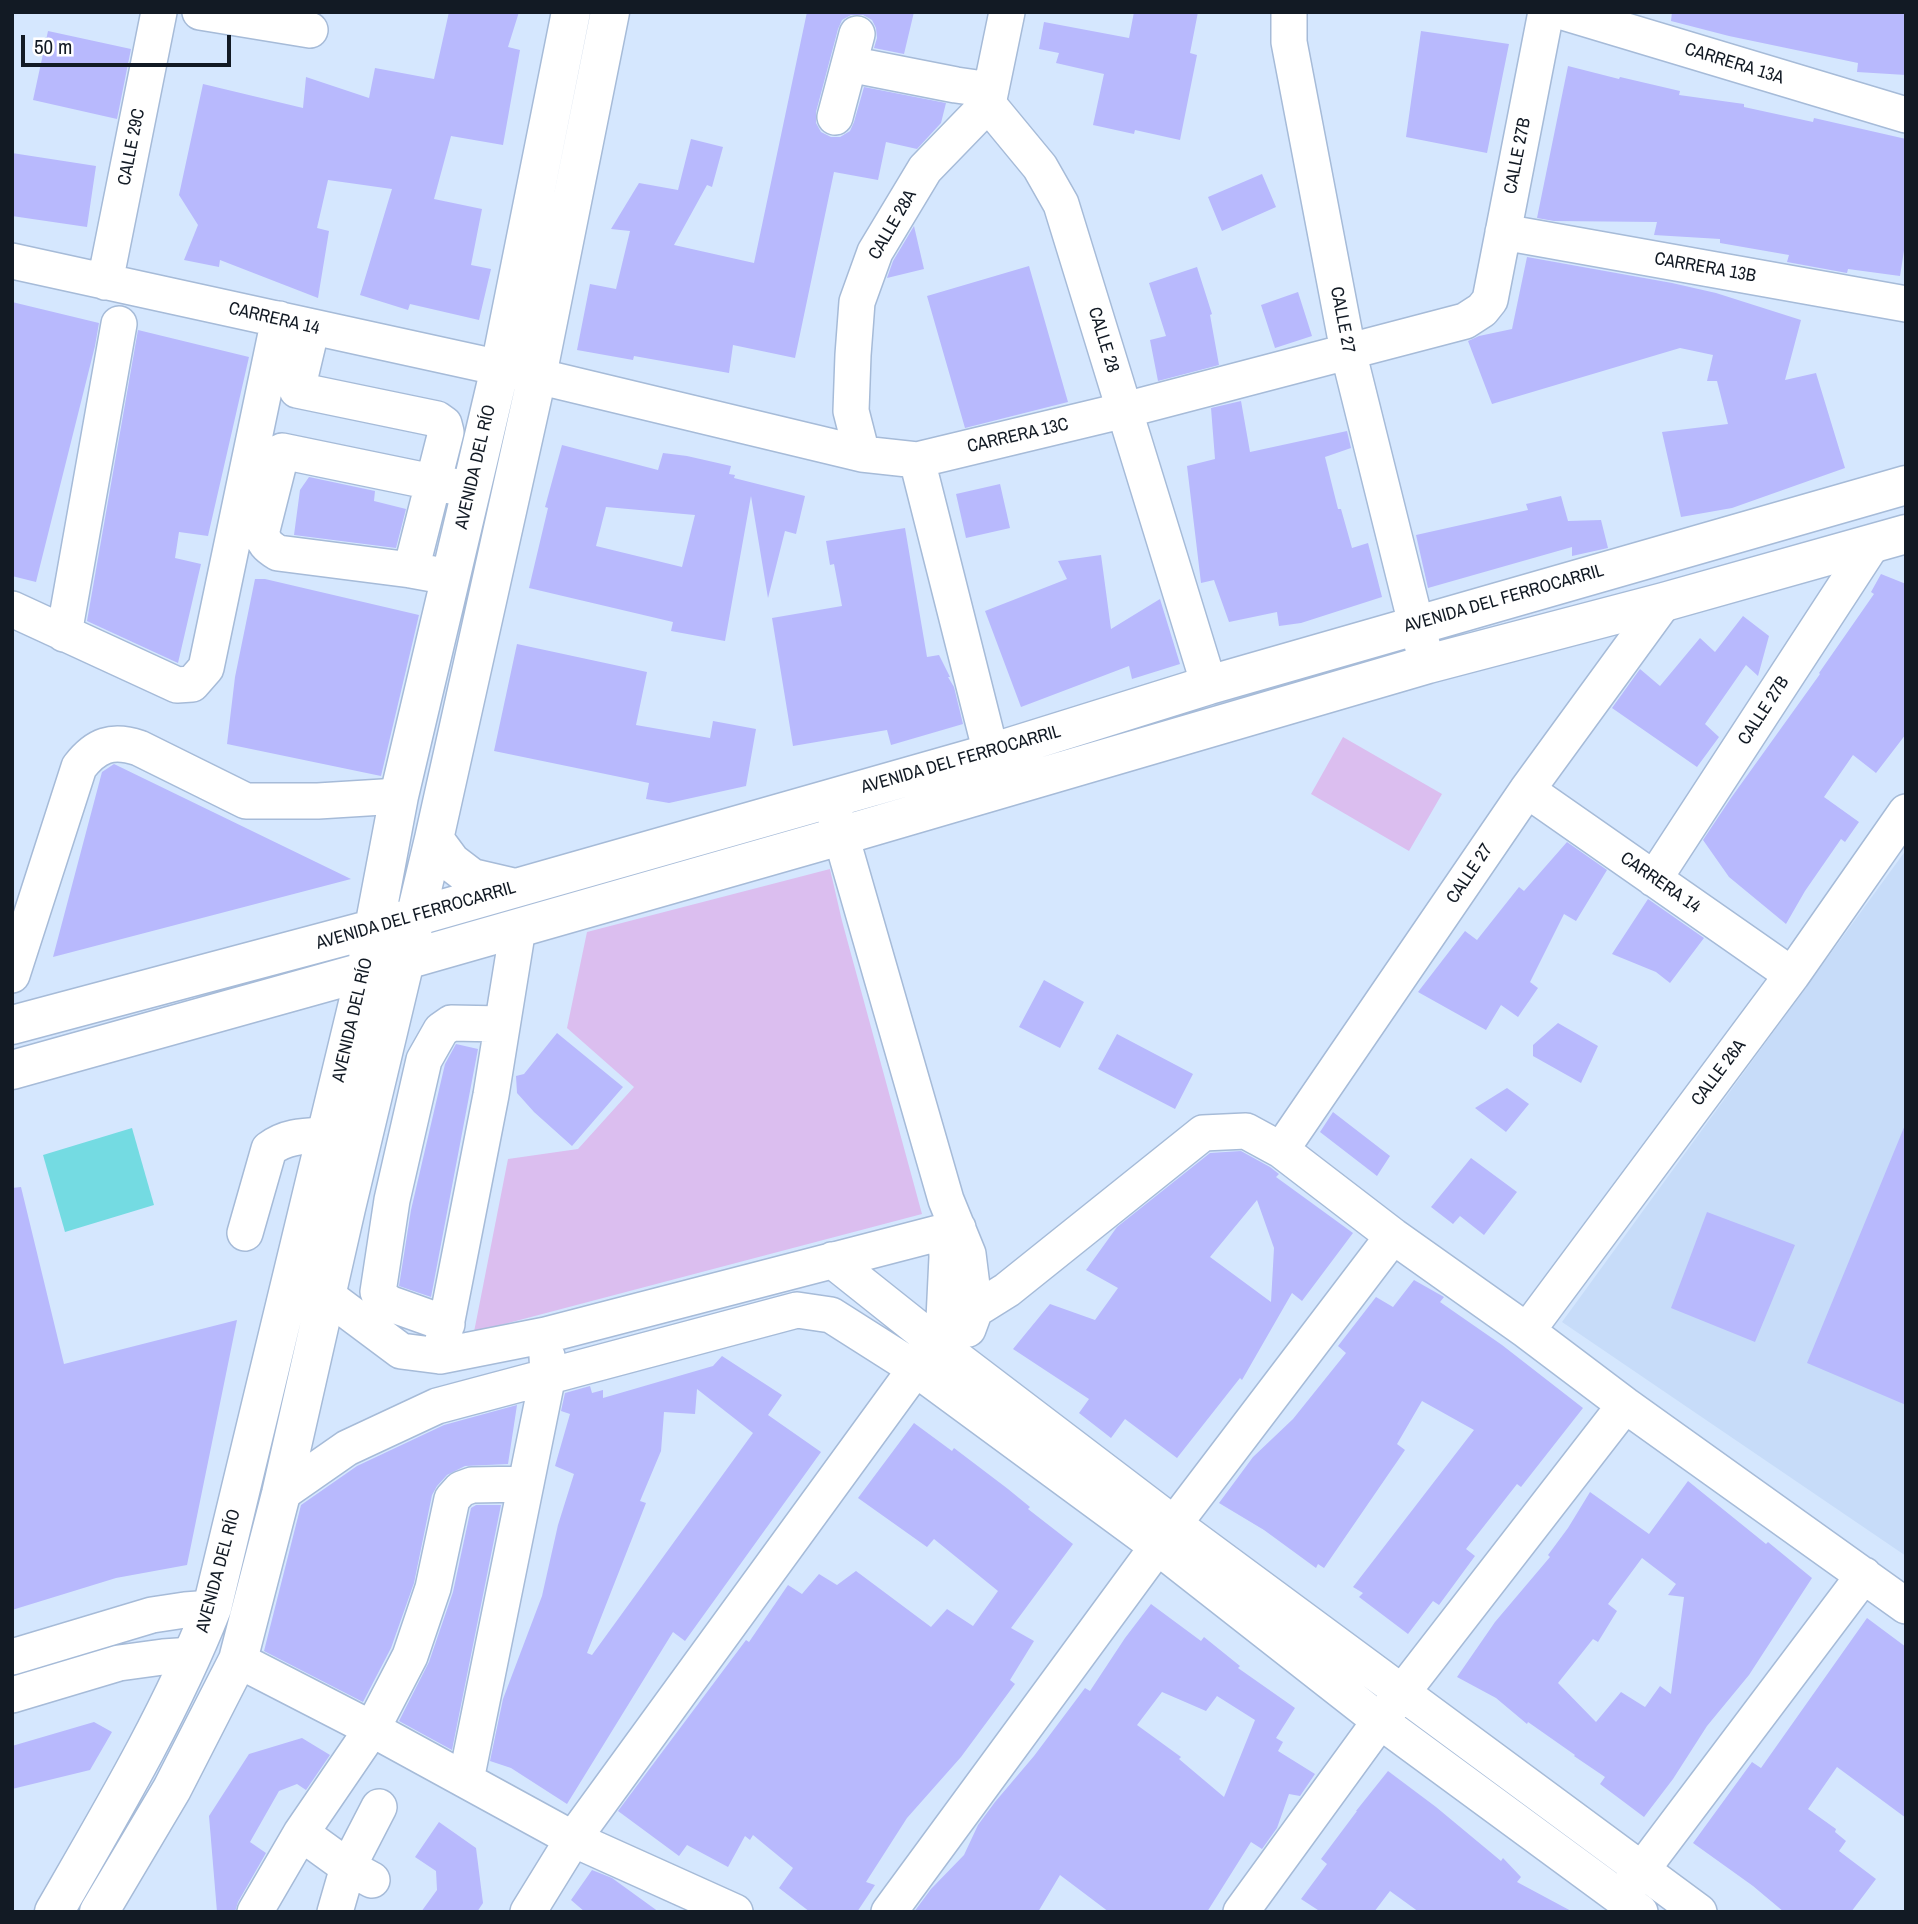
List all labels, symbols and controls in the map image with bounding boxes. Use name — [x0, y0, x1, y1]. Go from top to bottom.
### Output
scale bar — [24, 21, 234, 65]
text: 50 m — [34, 32, 72, 61]
street label: CARRERA 13A — [1682, 39, 1786, 89]
street label: CALLE 29C — [114, 107, 150, 187]
street label: CALLE 27B — [1500, 116, 1536, 196]
street label: CALLE 28A — [864, 186, 922, 264]
street label: CARRERA 13B — [1653, 248, 1757, 288]
street label: CALLE 27 — [1325, 285, 1359, 355]
street label: CARRERA 14 — [226, 298, 322, 340]
street label: CALLE 28 — [1083, 305, 1123, 375]
street label: AVENIDA DEL RÍO — [451, 403, 501, 531]
street label: CARRERA 13C — [965, 414, 1071, 458]
street label: AVENIDA DEL FERROCARRIL — [1402, 560, 1606, 638]
street label: CALLE 27B — [1734, 673, 1794, 749]
street label: AVENIDA DEL FERROCARRIL — [859, 721, 1063, 799]
street label: CALLE 27 — [1442, 840, 1498, 908]
street label: CARRERA 14 — [1616, 848, 1704, 918]
street label: AVENIDA DEL FERROCARRIL — [314, 877, 518, 955]
street label: AVENIDA DEL RÍO — [328, 956, 378, 1084]
street label: CALLE 26A — [1687, 1036, 1751, 1110]
street label: AVENIDA DEL RÍO — [192, 1507, 246, 1635]

